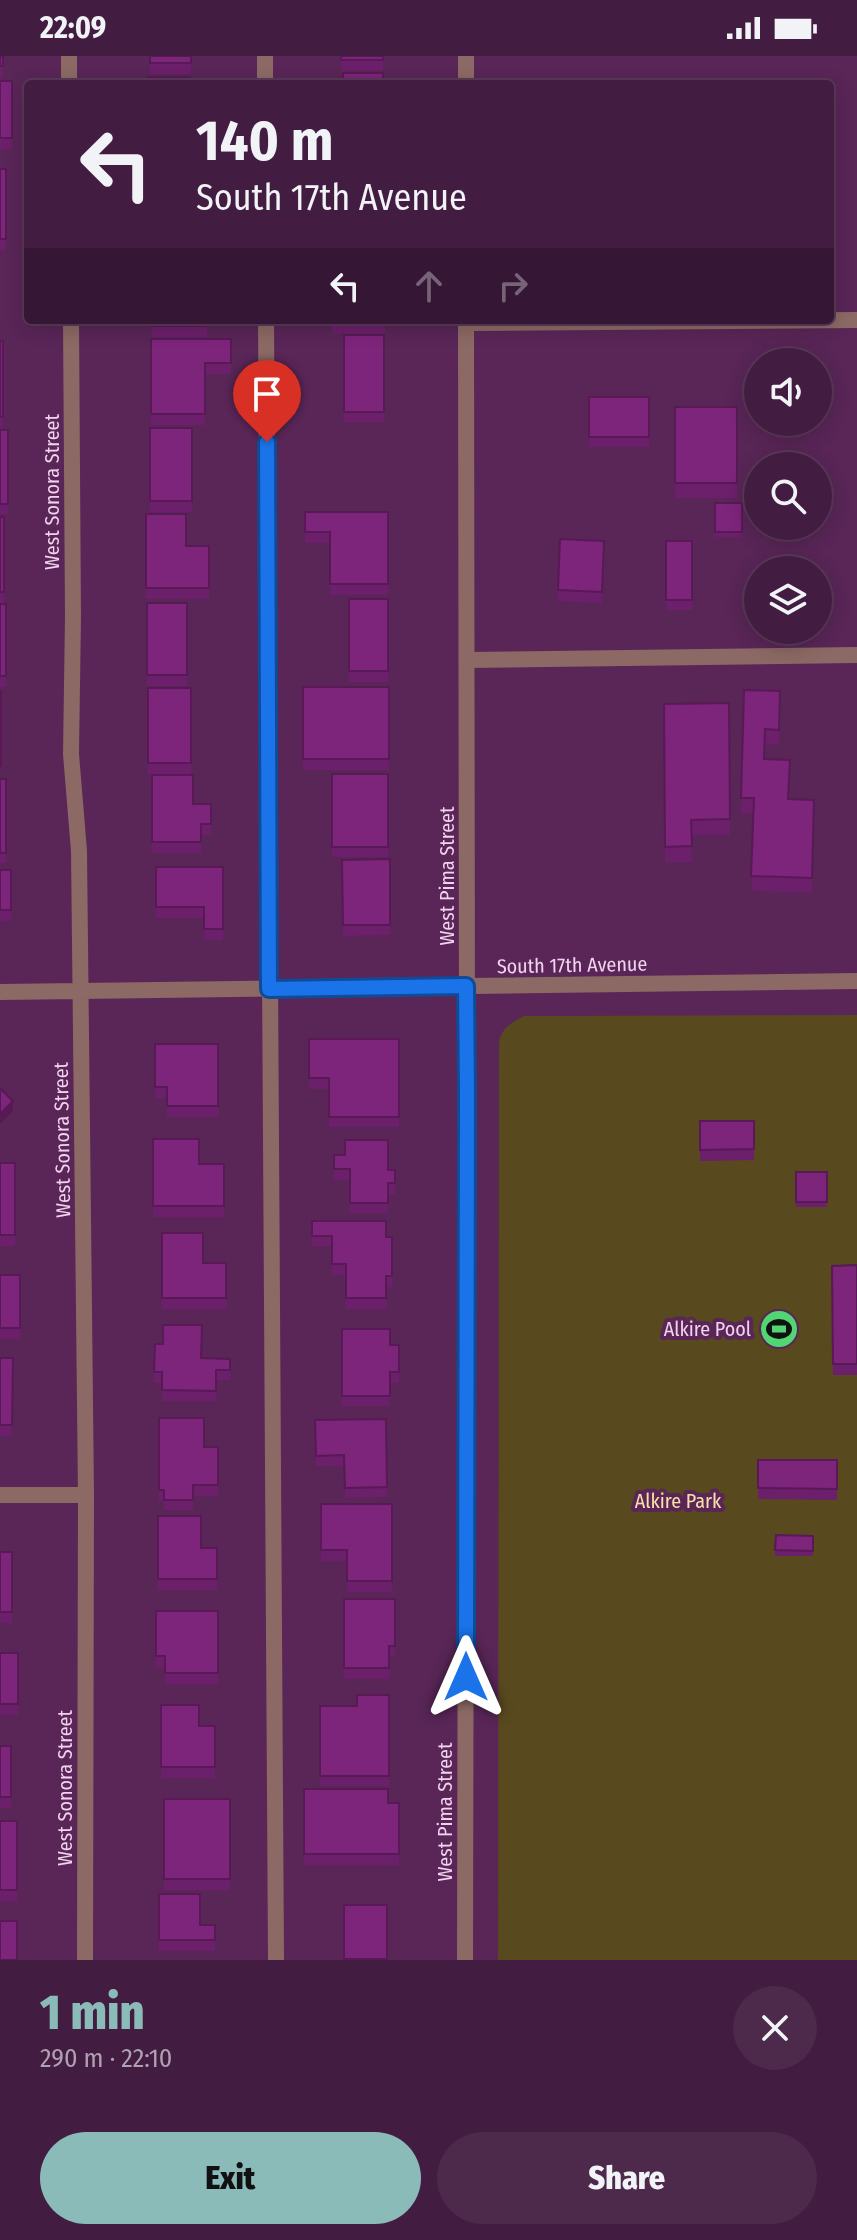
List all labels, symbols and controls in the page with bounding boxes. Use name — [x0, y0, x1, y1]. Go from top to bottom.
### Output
text: 22:09 — [40, 10, 106, 46]
text: 140 m — [196, 108, 333, 175]
icon: left — [64, 112, 168, 216]
text: South 17th Avenue — [196, 176, 467, 220]
icon: left — [323, 264, 367, 308]
icon: ahead — [407, 264, 451, 308]
icon: right — [491, 264, 535, 308]
map controls — [744, 348, 832, 644]
button: sound — [744, 348, 832, 436]
pin — [233, 360, 301, 442]
icon: arrive — [245, 372, 289, 416]
street label: West Sonora Street — [40, 414, 64, 570]
button: search — [744, 452, 832, 540]
button: layers — [744, 556, 832, 644]
street label: West Pima Street — [435, 806, 459, 946]
street label: South 17th Avenue — [497, 952, 647, 978]
street label: West Sonora Street — [49, 1061, 75, 1218]
sports icon: Alkire Pool — [758, 1308, 800, 1350]
place label: Alkire Pool — [664, 1317, 751, 1341]
park label: Alkire Park — [635, 1489, 722, 1513]
position arrow — [424, 1635, 508, 1719]
street label: West Sonora Street — [53, 1710, 77, 1866]
street label: West Pima Street — [433, 1742, 457, 1882]
text: 1 min — [40, 1984, 144, 2042]
button: close — [733, 1986, 817, 2070]
text: 290 m · 22:10 — [40, 2043, 172, 2074]
button: Exit — [40, 2132, 421, 2224]
button: Share — [437, 2132, 817, 2224]

